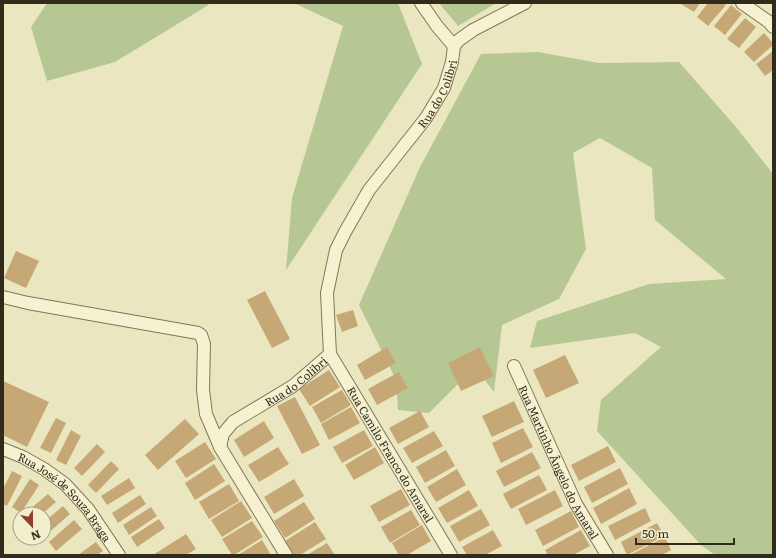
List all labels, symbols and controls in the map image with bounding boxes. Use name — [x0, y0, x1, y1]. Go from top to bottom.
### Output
street label: Rua do Colibri — [413, 59, 460, 131]
street label: Rua do Colibri — [261, 352, 330, 409]
street label: Rua Martinho Ângelo do Amaral — [515, 382, 603, 542]
street label: Rua Camilo Franco do Amaral — [344, 383, 438, 525]
street label: Rua José de Souza Braga — [16, 448, 116, 545]
north arrow — [12, 506, 52, 546]
scale bar — [636, 520, 734, 546]
text: 50 m — [642, 524, 669, 542]
text: N — [29, 527, 43, 545]

